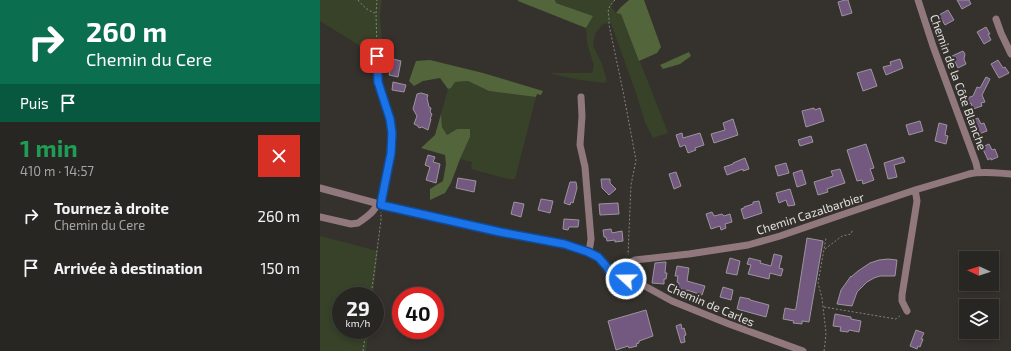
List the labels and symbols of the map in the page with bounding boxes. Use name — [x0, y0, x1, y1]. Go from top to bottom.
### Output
street label: Chemin de la Côte Blanche — [928, 12, 990, 152]
pin — [360, 39, 394, 73]
street label: Chemin Cazalbarbier — [754, 189, 866, 237]
north arrow — [959, 251, 999, 291]
position arrow — [605, 258, 647, 300]
street label: Chemin de Carles — [665, 279, 757, 329]
speed limit sign: 40 — [392, 287, 444, 339]

